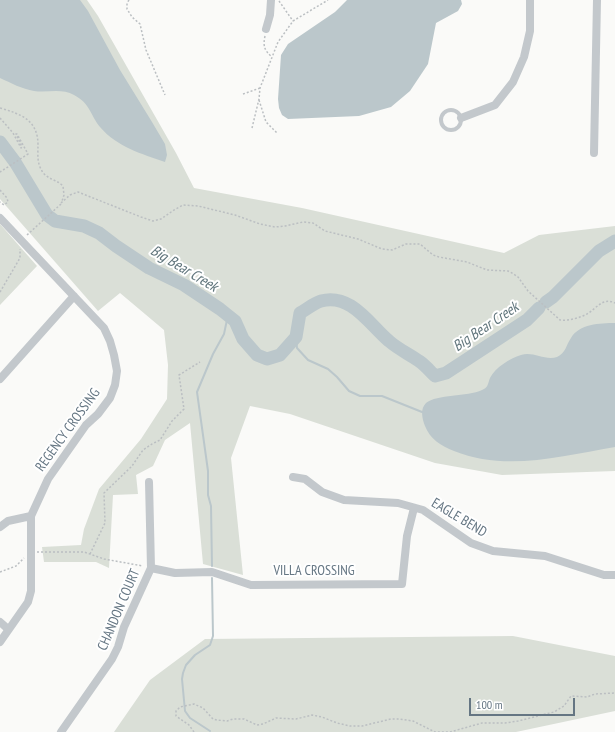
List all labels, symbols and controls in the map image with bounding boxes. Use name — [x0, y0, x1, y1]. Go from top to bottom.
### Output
water label: Big Bear Creek — [147, 242, 221, 296]
water label: Big Bear Creek — [450, 298, 522, 356]
street label: REGENCY CROSSING — [32, 385, 104, 475]
street label: EAGLE BEND — [428, 495, 490, 541]
street label: VILLA CROSSING — [273, 563, 355, 579]
street label: CHANDON COURT — [94, 567, 144, 653]
scale bar — [471, 690, 577, 716]
text: 100 m — [476, 697, 503, 712]

